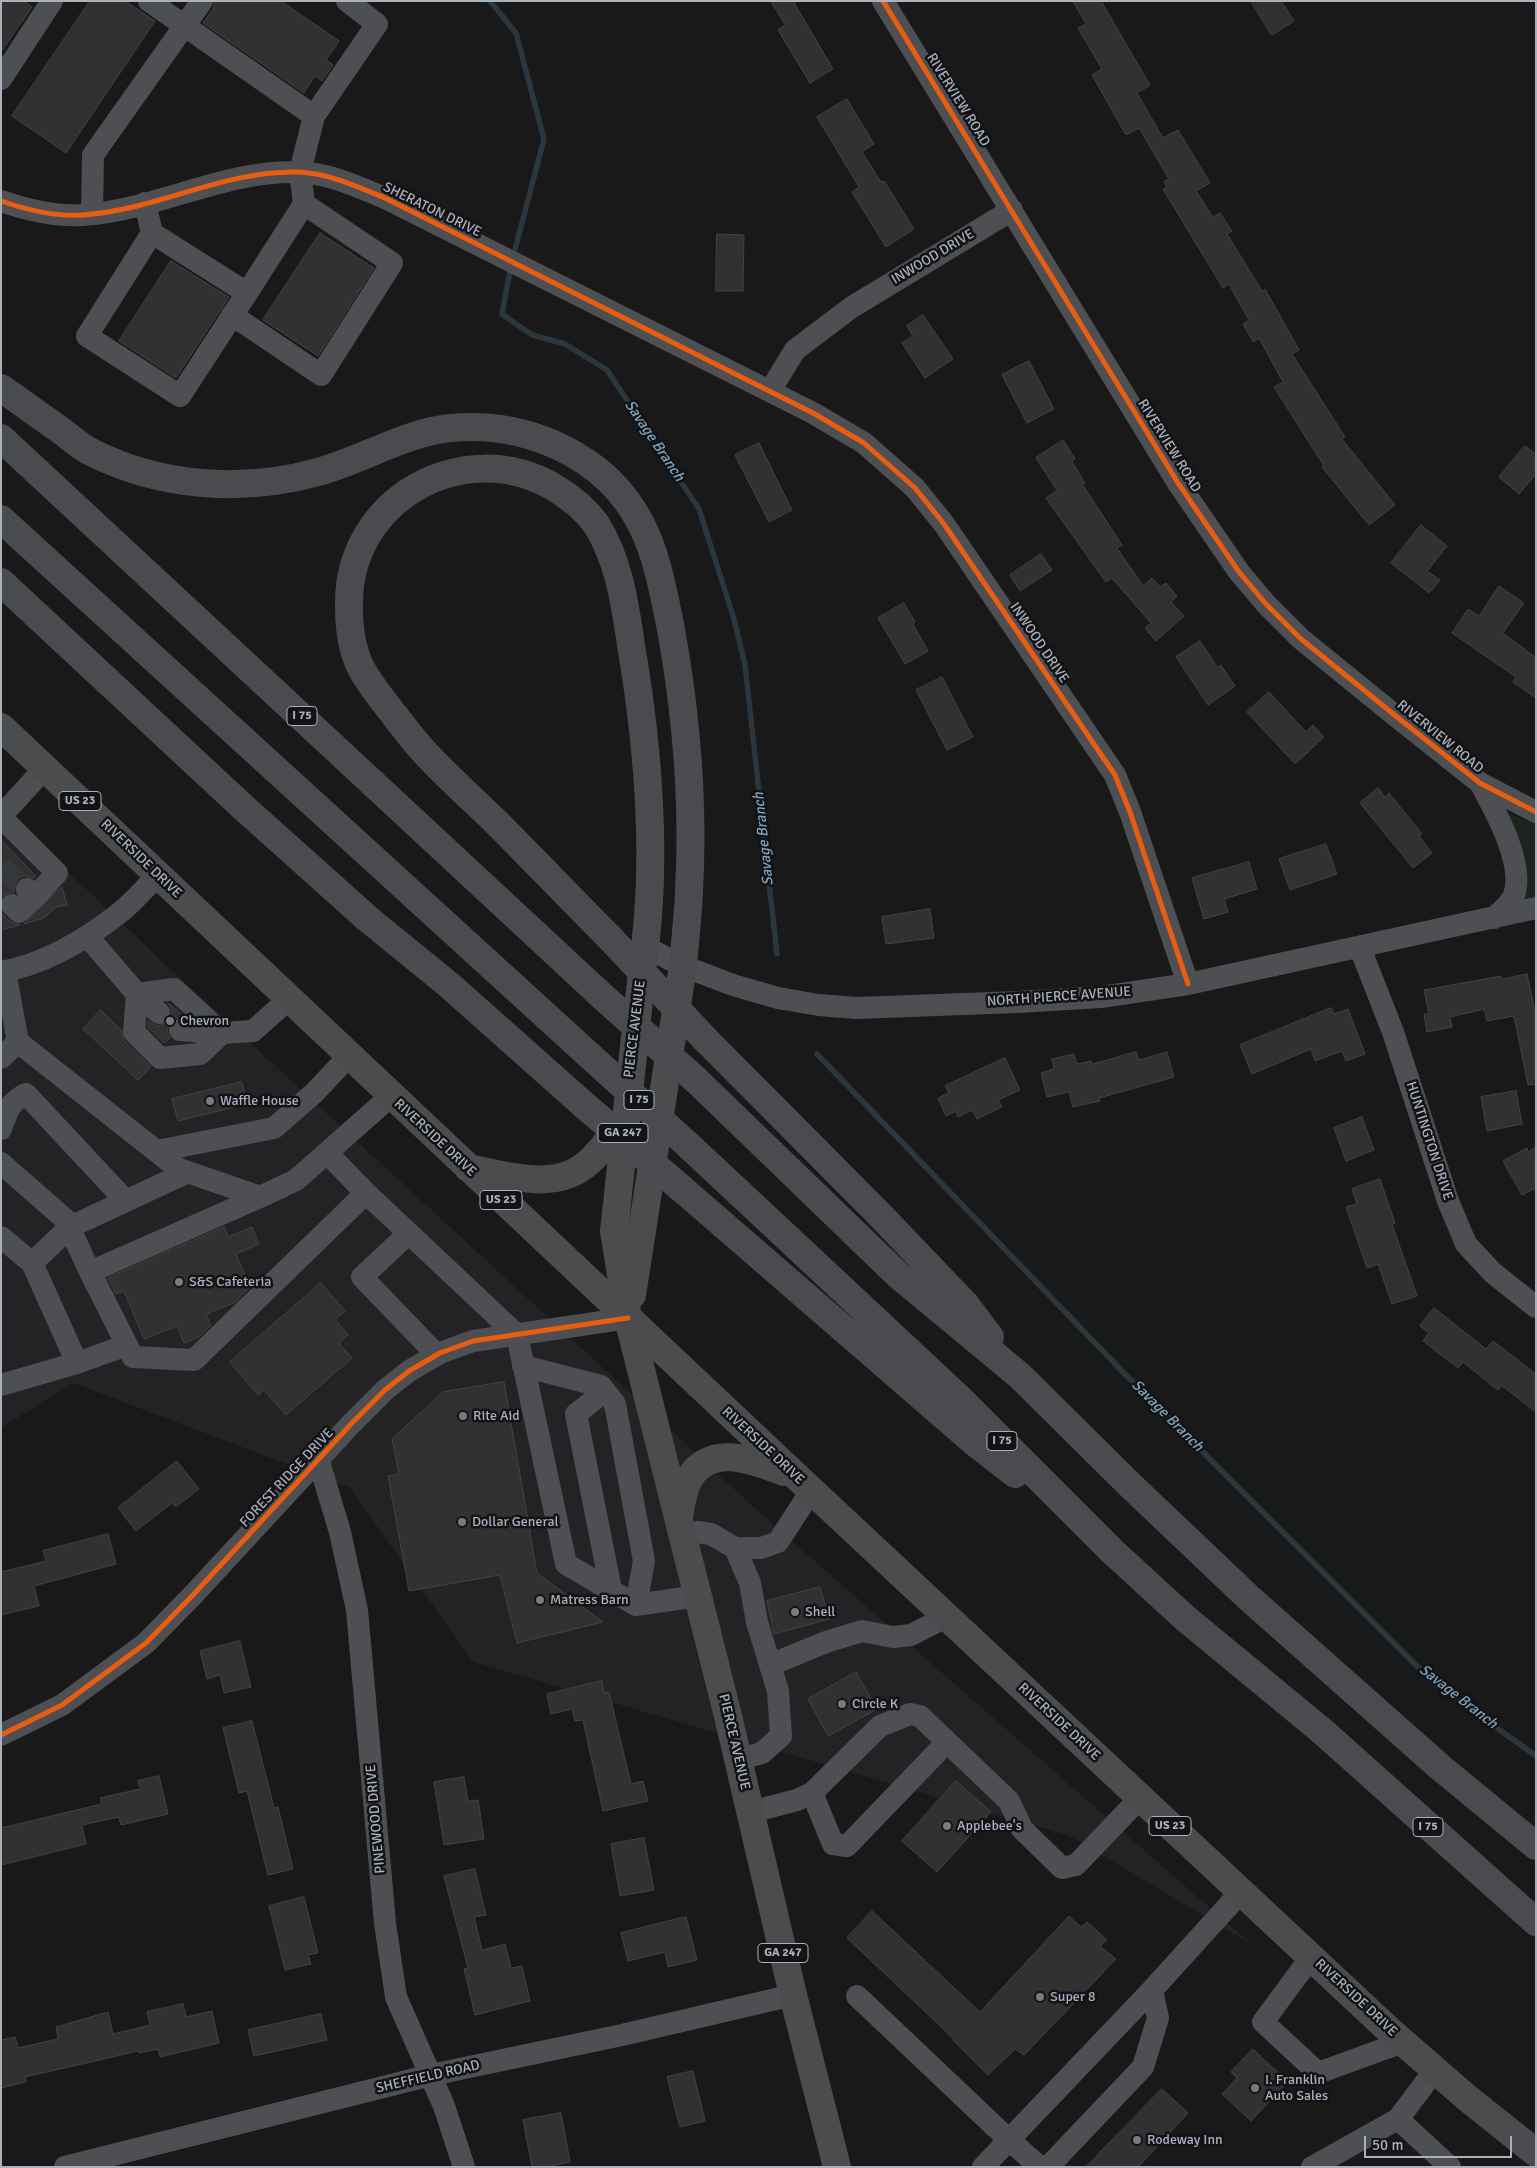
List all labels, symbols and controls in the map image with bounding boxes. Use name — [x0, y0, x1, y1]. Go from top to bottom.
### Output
street label: RIVERVIEW ROAD — [923, 50, 993, 150]
street label: SHERATON DRIVE — [380, 179, 484, 241]
street label: INWOOD DRIVE — [889, 226, 977, 288]
street label: RIVERVIEW ROAD — [1134, 396, 1204, 496]
water label: Savage Branch — [620, 397, 688, 485]
street label: INWOOD DRIVE — [1006, 600, 1072, 686]
street label: RIVERVIEW ROAD — [1393, 697, 1487, 777]
road number: I 75 — [287, 706, 317, 726]
road number: US 23 — [59, 791, 101, 810]
water label: Savage Branch — [750, 791, 778, 887]
street label: RIVERSIDE DRIVE — [97, 816, 185, 902]
street label: PIERCE AVENUE — [621, 979, 649, 1079]
street label: NORTH PIERCE AVENUE — [986, 984, 1132, 1010]
place label: Chevron — [180, 1013, 229, 1029]
marker: Chevron — [164, 1015, 176, 1027]
street label: HUNTINGTON DRIVE — [1402, 1080, 1456, 1202]
road number: I 75 — [624, 1090, 654, 1110]
place label: Waffle House — [220, 1093, 299, 1109]
marker: Waffle House — [204, 1095, 216, 1107]
street label: RIVERSIDE DRIVE — [390, 1096, 480, 1180]
road number: GA 247 — [598, 1124, 648, 1142]
road number: US 23 — [480, 1190, 522, 1210]
place label: S&S Cafeteria — [189, 1274, 271, 1290]
marker: S&S Cafeteria — [173, 1276, 185, 1288]
water label: Savage Branch — [1127, 1376, 1207, 1456]
street label: RIVERSIDE DRIVE — [718, 1404, 808, 1488]
place label: Rite Aid — [473, 1408, 520, 1424]
marker: Rite Aid — [457, 1410, 469, 1422]
street label: FOREST RIDGE DRIVE — [237, 1425, 337, 1531]
road number: I 75 — [987, 1432, 1017, 1450]
place label: Dollar General — [472, 1514, 559, 1530]
marker: Dollar General — [456, 1516, 468, 1528]
place label: Matress Barn — [550, 1592, 629, 1608]
marker: Matress Barn — [534, 1594, 546, 1606]
place label: Shell — [805, 1604, 835, 1620]
marker: Shell — [789, 1606, 801, 1618]
water label: Savage Branch — [1415, 1661, 1501, 1733]
street label: RIVERSIDE DRIVE — [1014, 1680, 1104, 1764]
street label: PIERCE AVENUE — [715, 1692, 753, 1792]
place label: Circle K — [852, 1696, 898, 1712]
marker: Circle K — [836, 1698, 848, 1710]
street label: PINEWOOD DRIVE — [363, 1764, 389, 1874]
road number: US 23 — [1149, 1816, 1191, 1835]
place label: Applebee's — [957, 1818, 1022, 1834]
road number: I 75 — [1413, 1818, 1443, 1836]
marker: Applebee's — [941, 1820, 953, 1832]
road number: GA 247 — [758, 1944, 808, 1962]
street label: RIVERSIDE DRIVE — [1311, 1956, 1401, 2040]
place label: Super 8 — [1050, 1989, 1096, 2005]
marker: Super 8 — [1034, 1991, 1046, 2003]
street label: SHEFFIELD ROAD — [374, 2057, 482, 2097]
place label: I. Franklin Auto Sales — [1265, 2072, 1328, 2104]
marker: I. Franklin Auto Sales — [1249, 2082, 1261, 2094]
scale bar — [1367, 2126, 1514, 2158]
place label: Rodeway Inn — [1147, 2132, 1223, 2148]
marker: Rodeway Inn — [1131, 2134, 1143, 2146]
text: 50 m — [1372, 2136, 1403, 2154]

